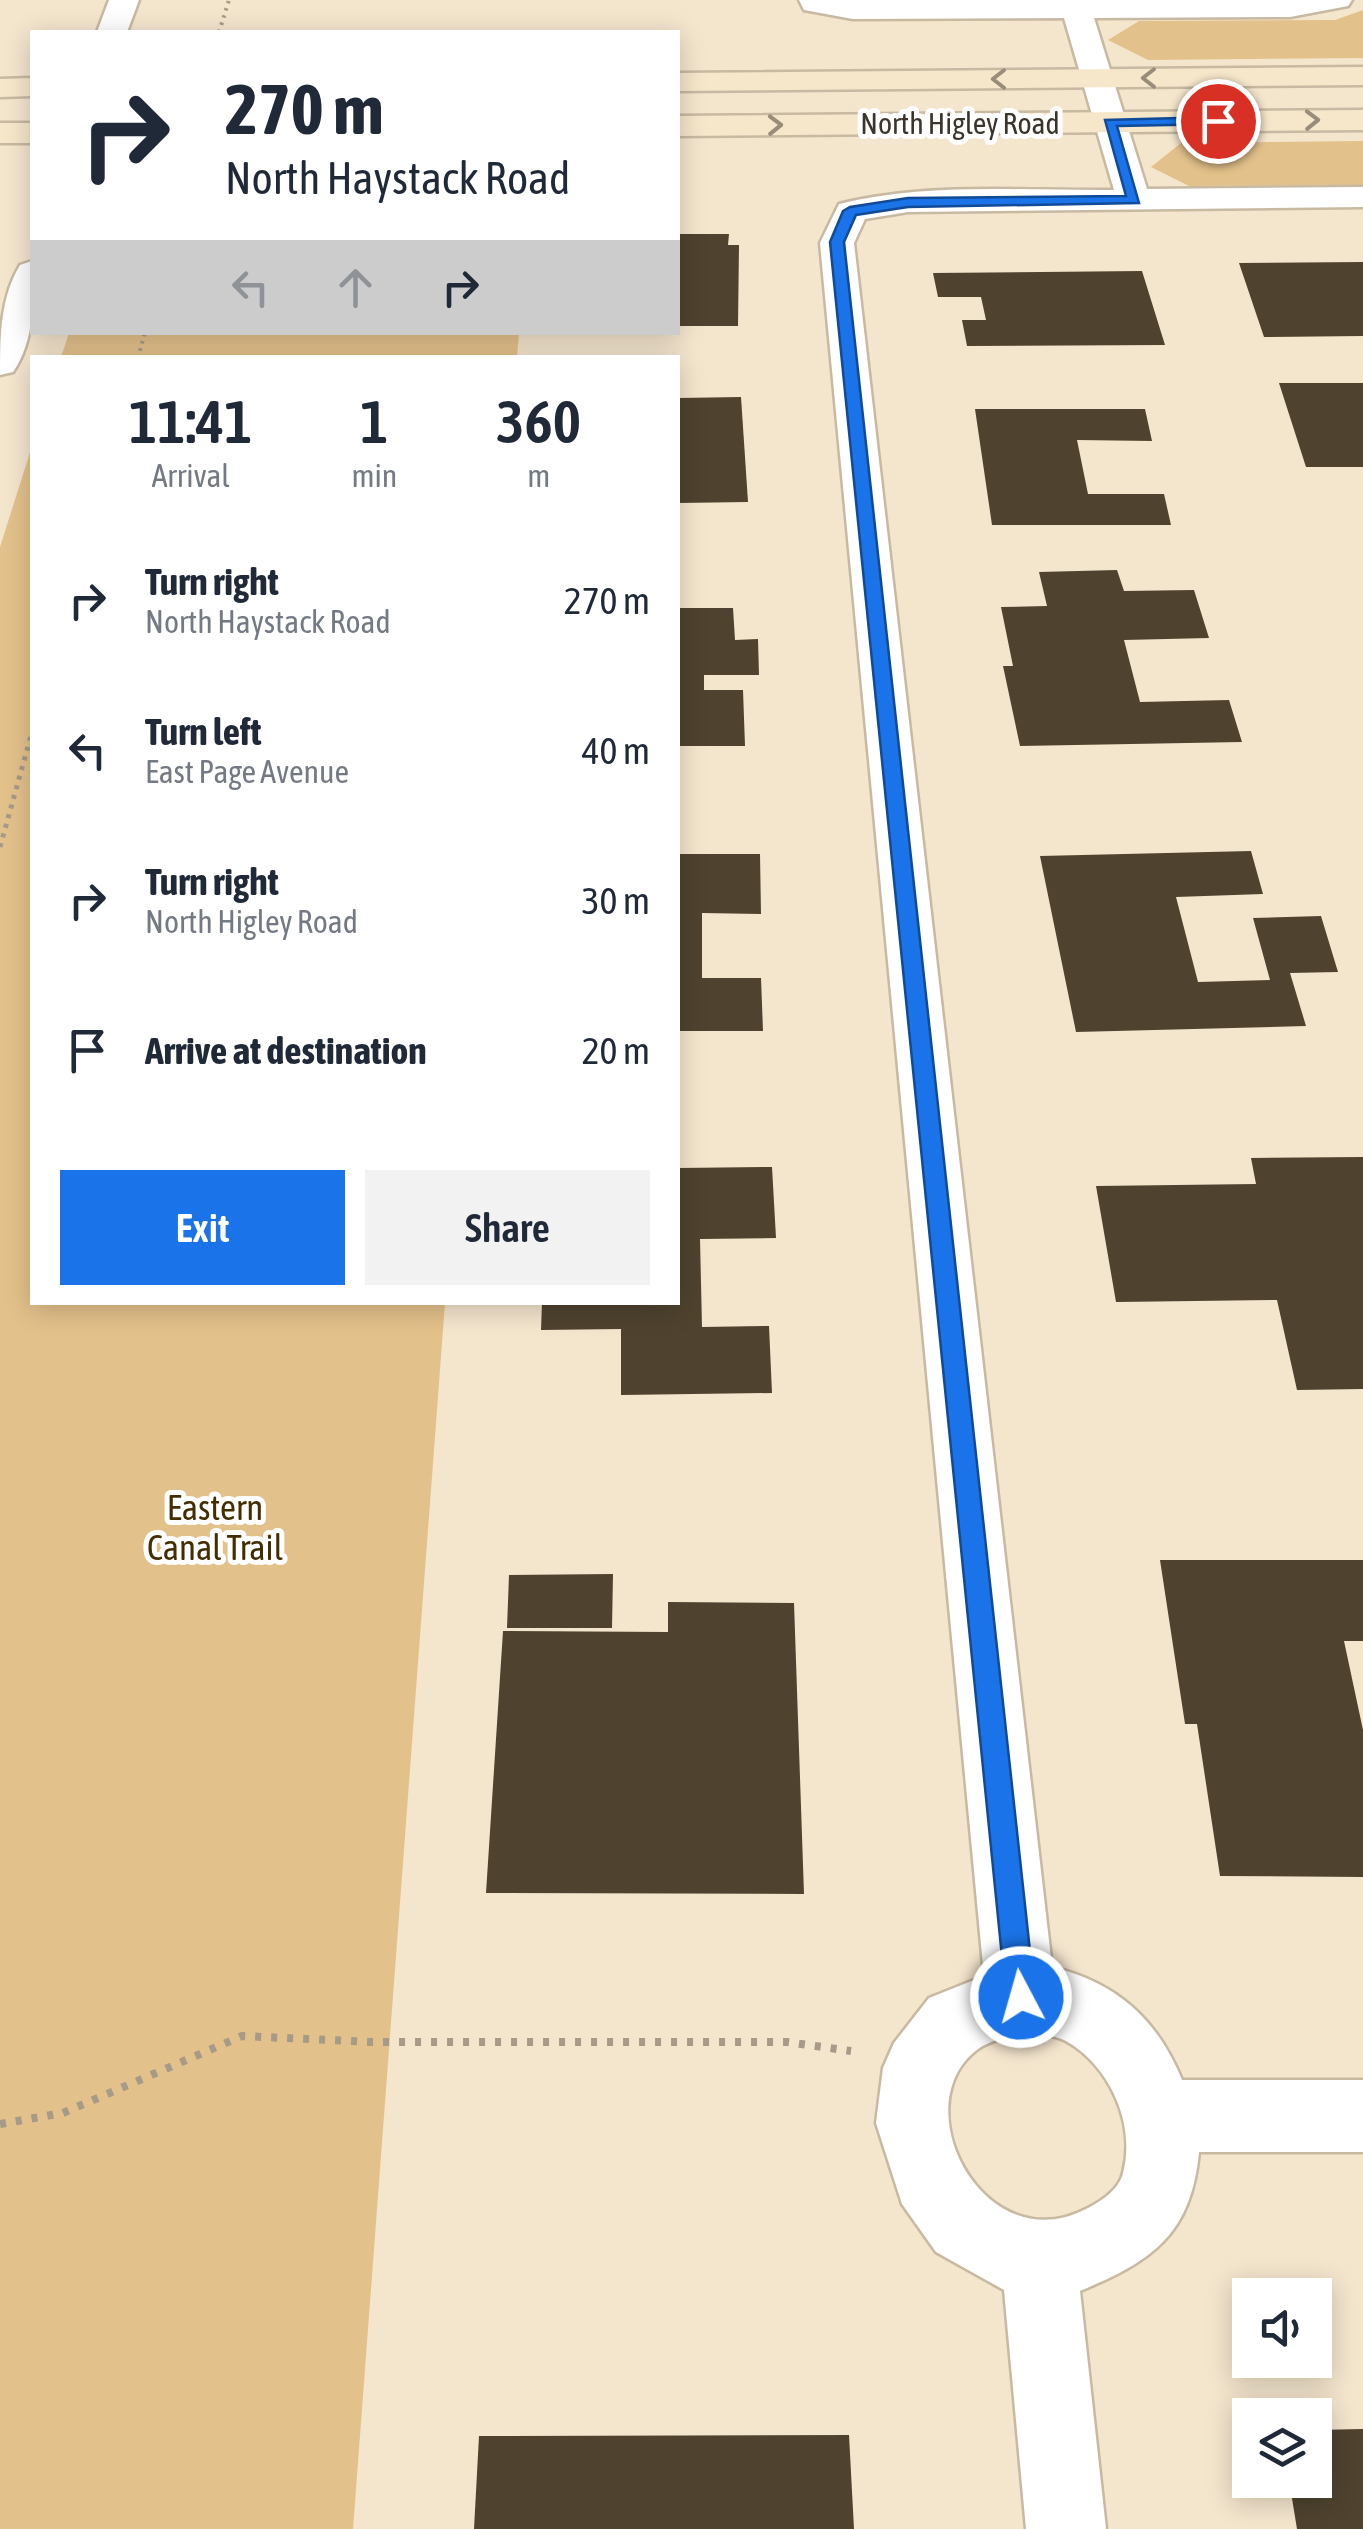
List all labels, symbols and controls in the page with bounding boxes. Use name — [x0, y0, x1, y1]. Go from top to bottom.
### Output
one-way arrow — [1141, 67, 1156, 89]
text: 270 m — [225, 69, 384, 149]
one-way arrow — [991, 69, 1007, 90]
icon: right — [60, 70, 190, 200]
pin — [1176, 79, 1261, 164]
icon: arrive — [1191, 94, 1246, 149]
street label: North Higley Road — [860, 106, 1060, 140]
one-way arrow — [1304, 109, 1320, 131]
one-way arrow — [768, 114, 783, 136]
text: North Haystack Road — [225, 152, 570, 204]
icon: left — [223, 260, 278, 315]
icon: ahead — [328, 260, 383, 315]
icon: right — [433, 260, 488, 315]
text: 11:41 — [129, 387, 252, 456]
text: 1 — [360, 387, 389, 456]
text: 360 — [496, 387, 581, 456]
text: Arrival — [152, 457, 230, 494]
text: min — [351, 457, 397, 494]
text: m — [527, 457, 550, 494]
text: Turn right — [145, 560, 279, 603]
icon: right — [60, 573, 115, 628]
text: 270 m — [564, 579, 650, 622]
text: North Haystack Road — [145, 603, 391, 640]
text: Turn left — [145, 710, 261, 753]
icon: left — [60, 723, 115, 778]
text: 40 m — [582, 729, 650, 772]
text: East Page Avenue — [145, 753, 349, 790]
text: Turn right — [145, 860, 279, 903]
icon: right — [60, 873, 115, 928]
text: 30 m — [582, 879, 650, 922]
text: North Higley Road — [145, 903, 358, 940]
icon: arrive — [60, 1023, 115, 1078]
text: Arrive at destination — [145, 1029, 427, 1072]
text: 20 m — [582, 1029, 650, 1072]
button: Exit — [60, 1170, 345, 1285]
button: Share — [365, 1170, 650, 1285]
park label: Eastern Canal Trail — [147, 1487, 283, 1567]
position arrow — [969, 1945, 1073, 2049]
map controls — [1232, 2278, 1332, 2498]
button: sound — [1232, 2278, 1332, 2378]
button: layers — [1232, 2398, 1332, 2498]

